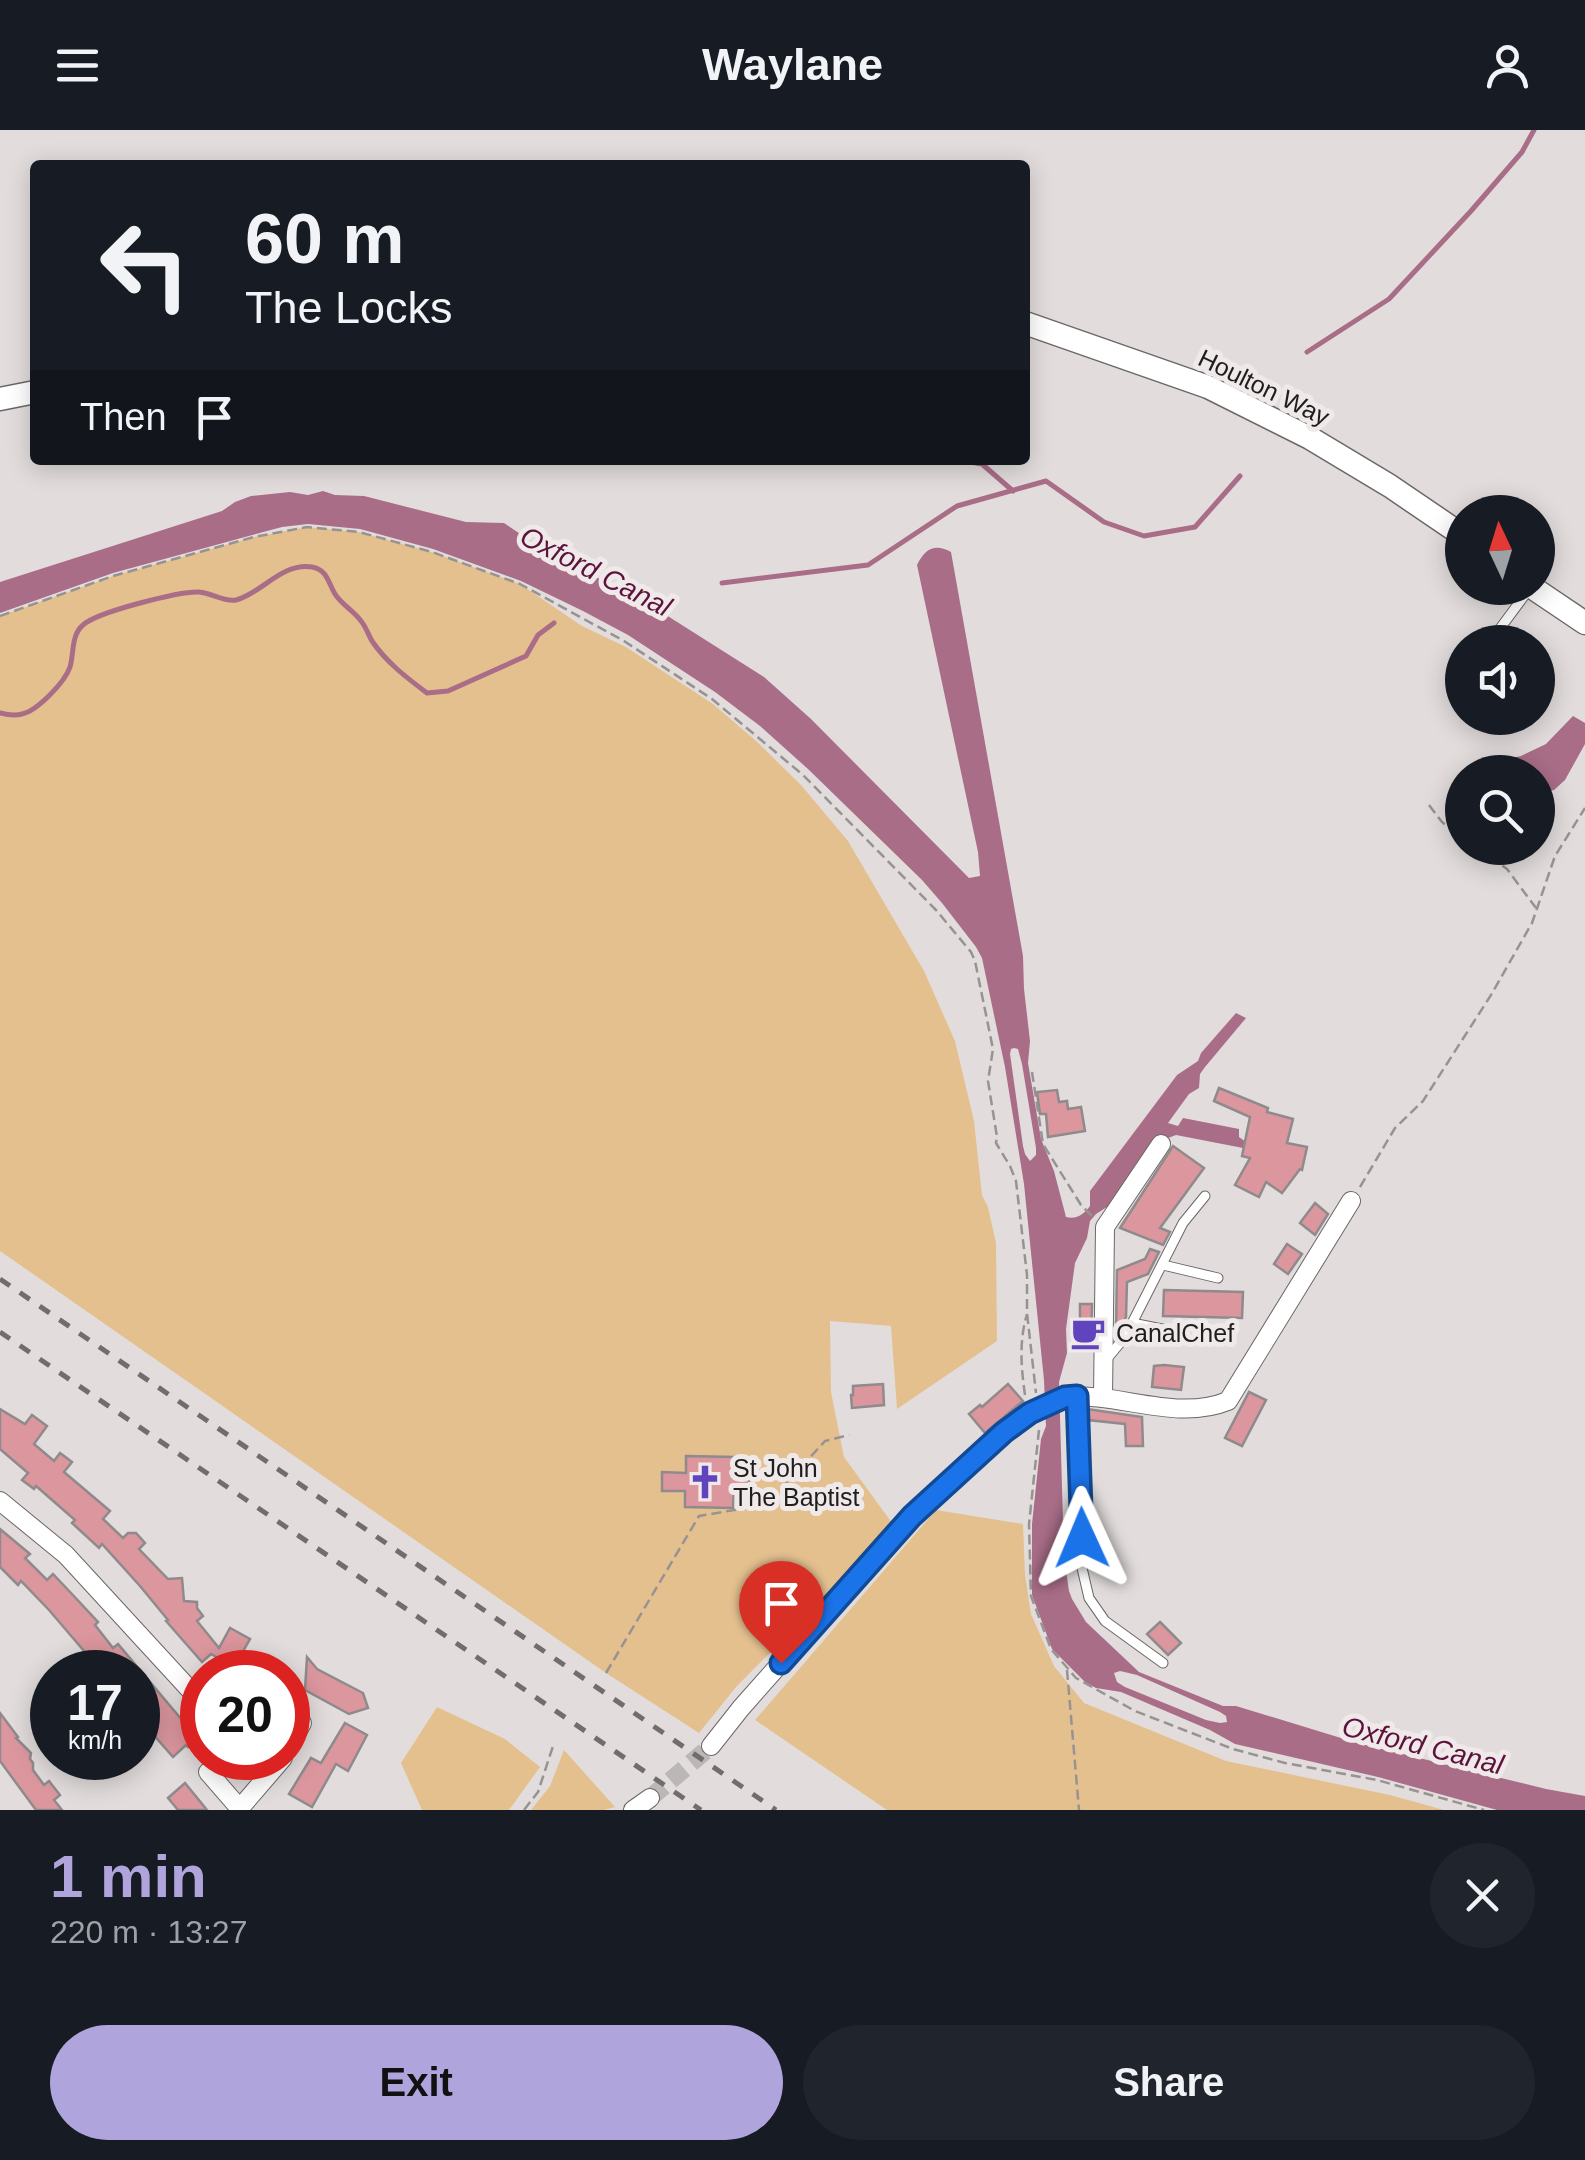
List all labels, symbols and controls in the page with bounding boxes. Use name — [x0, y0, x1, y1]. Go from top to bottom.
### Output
icon: menu — [50, 38, 105, 93]
icon: person — [1480, 38, 1535, 93]
text: Waylane — [702, 39, 883, 90]
icon: left — [80, 200, 210, 330]
text: 60 m — [245, 200, 405, 278]
text: The Locks — [245, 282, 453, 333]
street label: Houlton Way — [1194, 343, 1334, 431]
icon: arrive — [187, 390, 242, 445]
text: Then — [80, 396, 167, 438]
north arrow — [1445, 495, 1555, 605]
map controls — [1445, 495, 1555, 865]
water label: Oxford Canal — [515, 520, 677, 623]
button: sound — [1445, 625, 1555, 735]
button: search — [1445, 755, 1555, 865]
cafe icon: CanalChef — [1069, 1314, 1107, 1352]
place label: CanalChef — [1116, 1319, 1234, 1347]
place label: St John The Baptist — [733, 1454, 860, 1511]
church icon: St John The Baptist — [686, 1463, 724, 1501]
position arrow — [1030, 1486, 1134, 1590]
pin — [739, 1561, 824, 1664]
icon: arrive — [754, 1576, 809, 1631]
speed limit sign: 20 — [180, 1650, 310, 1780]
text: 17 — [67, 1675, 123, 1731]
water label: Oxford Canal — [1339, 1710, 1507, 1781]
text: km/h — [68, 1726, 122, 1754]
text: 1 min — [50, 1843, 207, 1910]
button: close — [1430, 1843, 1535, 1948]
text: 220 m · 13:27 — [50, 1914, 247, 1950]
button: Exit — [50, 2025, 783, 2140]
button: Share — [803, 2025, 1535, 2140]

